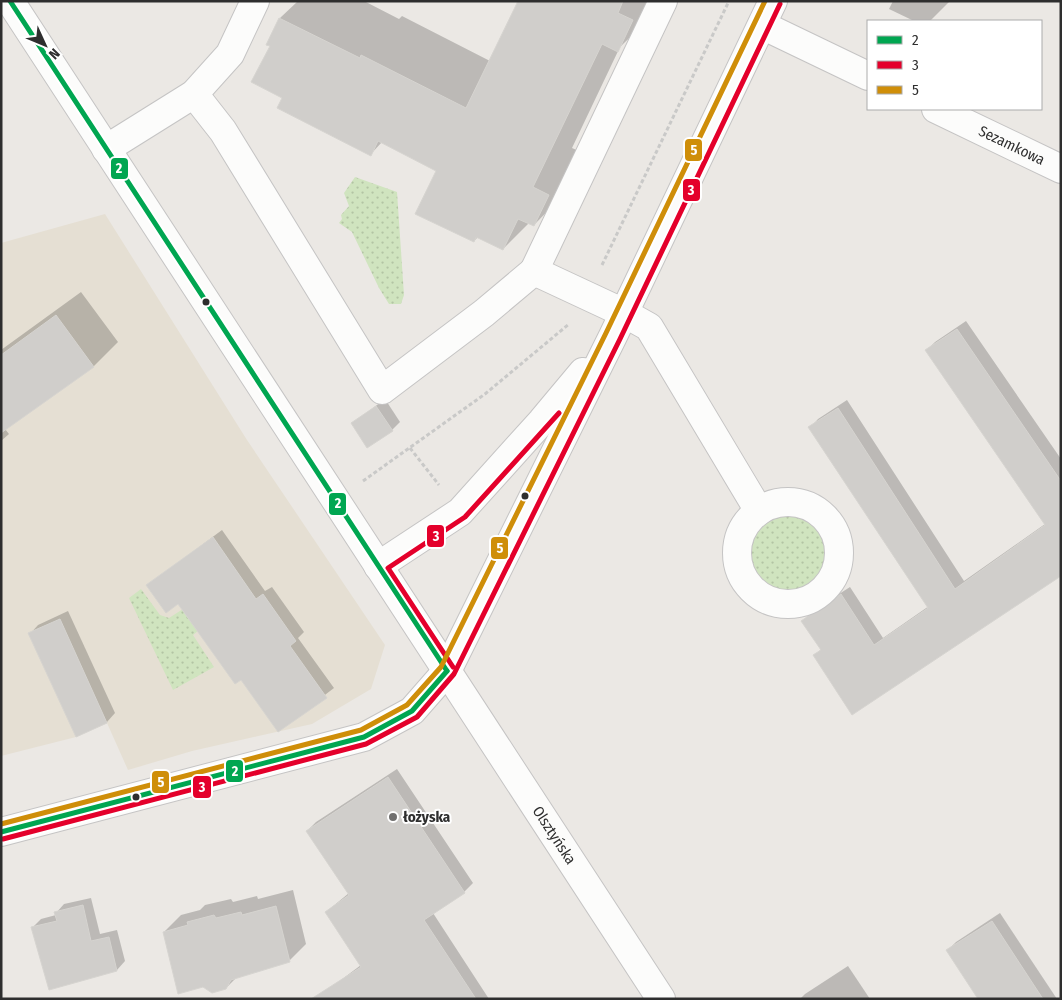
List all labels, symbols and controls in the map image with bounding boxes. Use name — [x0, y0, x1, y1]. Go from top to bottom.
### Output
north arrow — [20, 20, 70, 70]
legend — [867, 20, 1042, 110]
text: 2 — [912, 31, 919, 49]
text: N — [45, 45, 63, 63]
text: 3 — [912, 56, 919, 74]
text: 5 — [912, 81, 919, 99]
street label: Sezamkowa — [976, 122, 1048, 169]
line badge: 5 — [684, 138, 703, 162]
text: 5 — [691, 142, 698, 159]
line badge: 2 — [110, 157, 129, 180]
text: 2 — [115, 160, 123, 177]
line badge: 3 — [682, 178, 701, 202]
text: 3 — [687, 182, 695, 199]
unlabelled marker — [201, 297, 211, 307]
unlabelled marker — [520, 491, 530, 501]
line badge: 2 — [328, 492, 347, 516]
text: 2 — [334, 495, 342, 512]
line badge: 3 — [426, 524, 445, 548]
text: 3 — [432, 528, 440, 545]
line badge: 5 — [490, 536, 509, 560]
text: 5 — [497, 540, 504, 557]
line badge: 2 — [225, 759, 244, 783]
text: 2 — [231, 763, 239, 780]
line badge: 5 — [151, 770, 170, 794]
text: 5 — [158, 774, 165, 791]
line badge: 3 — [192, 775, 212, 799]
text: 3 — [198, 779, 206, 796]
unlabelled marker — [131, 792, 141, 802]
street label: Olsztyńska — [529, 803, 580, 868]
place label: łożyska — [402, 808, 451, 826]
marker: łożyska — [387, 811, 399, 823]

